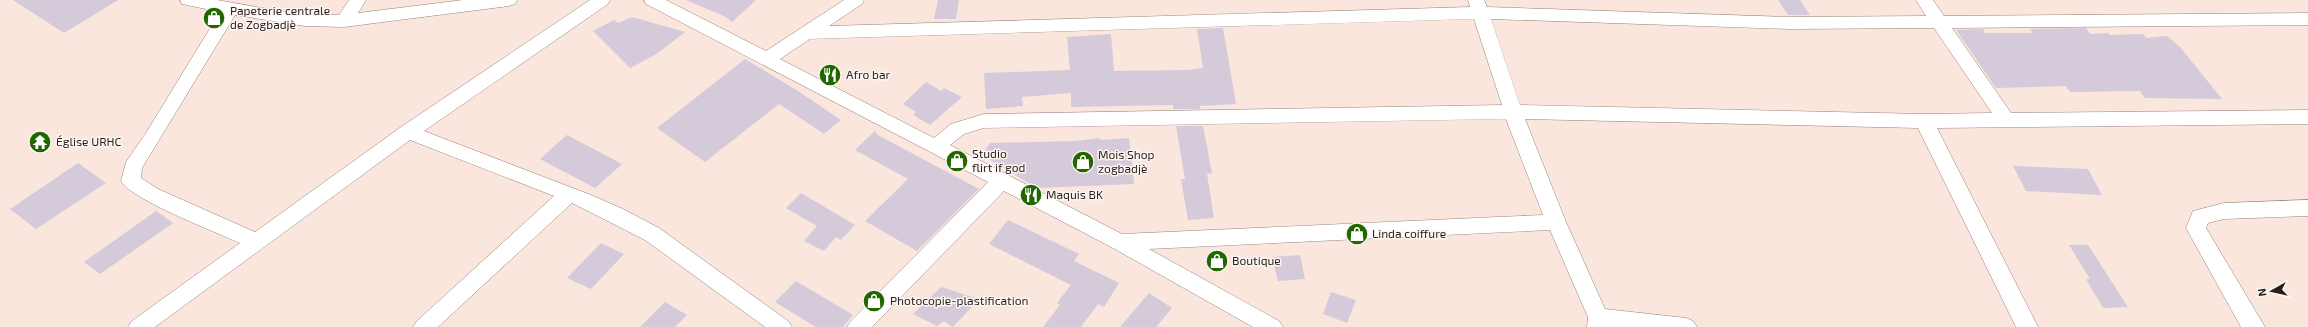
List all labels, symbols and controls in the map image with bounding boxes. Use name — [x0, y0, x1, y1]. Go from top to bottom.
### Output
place label: Papeterie centrale de Zogbadjè — [230, 3, 330, 32]
shop icon: Papeterie centrale de Zogbadjè — [201, 5, 227, 31]
restaurant icon: Afro bar — [817, 62, 843, 88]
place label: Afro bar — [846, 67, 891, 81]
temple icon: Église URHC — [27, 129, 53, 155]
place label: Église URHC — [56, 134, 122, 148]
place label: Studio flirt if god — [972, 146, 1025, 174]
place label: Mois Shop zogbadjè — [1098, 147, 1155, 176]
shop icon: Studio flirt if god — [944, 148, 970, 174]
shop icon: Mois Shop zogbadjè — [1070, 149, 1096, 175]
restaurant icon: Maquis BK — [1018, 182, 1044, 208]
place label: Maquis BK — [1046, 187, 1103, 201]
shop icon: Linda coiffure — [1344, 221, 1370, 247]
place label: Linda coiffure — [1372, 226, 1446, 240]
shop icon: Boutique — [1204, 248, 1230, 274]
place label: Boutique — [1232, 253, 1281, 267]
north arrow — [2252, 271, 2292, 311]
shop icon: Photocopie-plastification — [861, 288, 887, 314]
text: N — [2255, 288, 2269, 297]
place label: Photocopie-plastification — [890, 293, 1028, 307]

